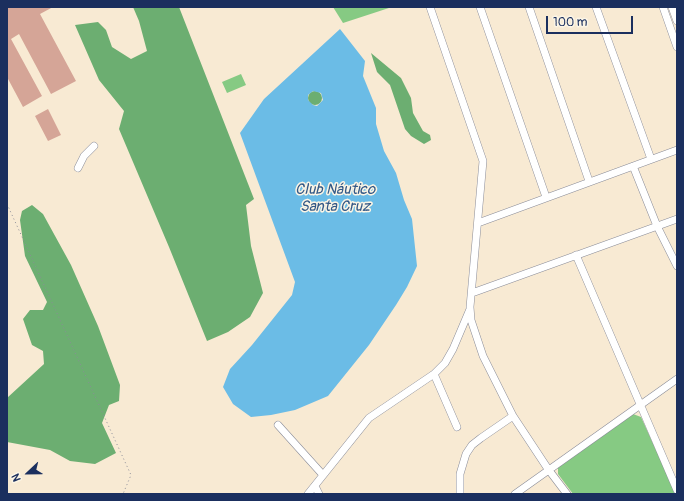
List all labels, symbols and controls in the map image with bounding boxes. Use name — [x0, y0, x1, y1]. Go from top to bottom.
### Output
scale bar — [548, 8, 635, 34]
text: 100 m — [553, 15, 587, 30]
water label: Club Náutico Santa Cruz — [295, 181, 375, 216]
north arrow — [8, 453, 48, 493]
text: N — [9, 472, 24, 484]

